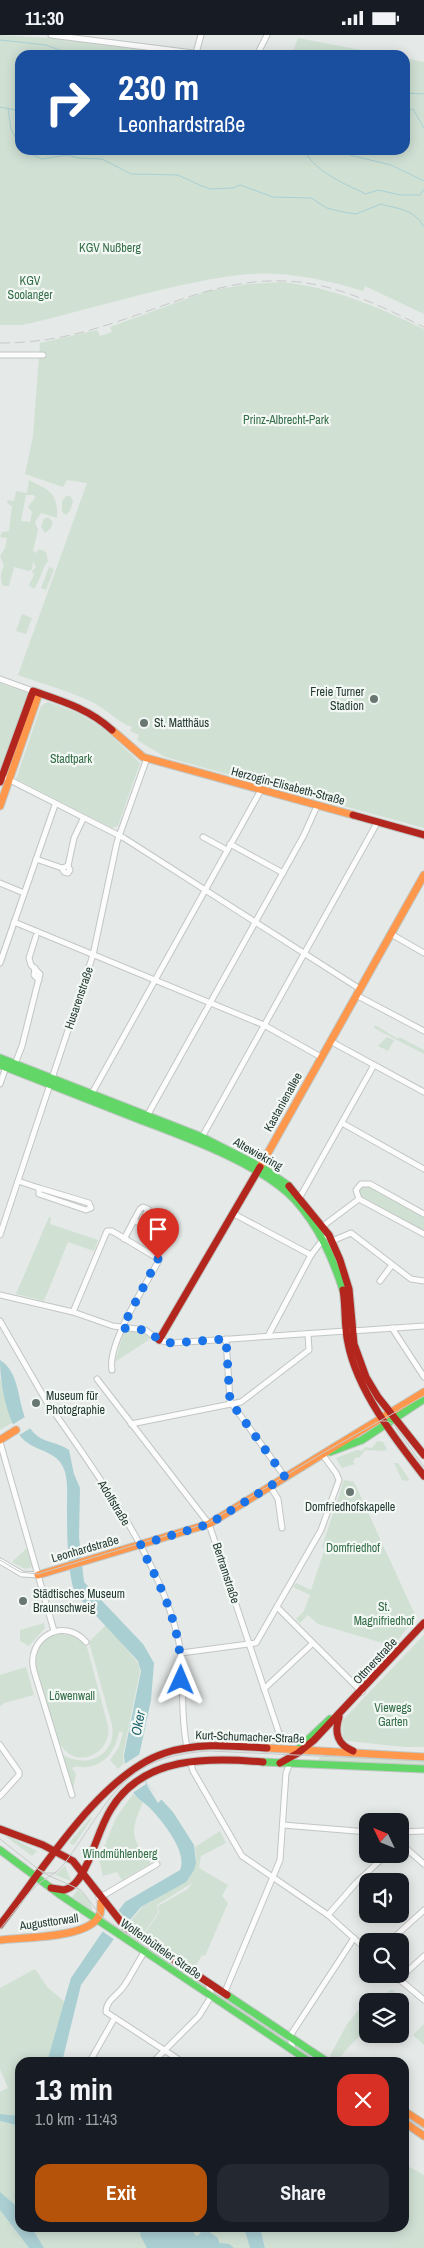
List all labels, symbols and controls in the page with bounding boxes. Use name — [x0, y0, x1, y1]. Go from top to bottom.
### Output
text: 11:30 — [25, 5, 64, 31]
text: 230 m — [118, 64, 199, 111]
icon: right — [35, 70, 100, 135]
text: Leonhardstraße — [118, 109, 245, 139]
park label: KGV Nußberg — [79, 240, 141, 256]
park label: KGV Soolanger — [8, 273, 53, 303]
park label: Prinz-Albrecht-Park — [243, 412, 329, 428]
place label: Freie Turner Stadion — [310, 684, 365, 714]
marker: Freie Turner Stadion — [368, 693, 380, 705]
place label: St. Matthäus — [154, 715, 209, 731]
marker: St. Matthäus — [138, 717, 150, 729]
park label: Stadtpark — [50, 751, 92, 767]
street label: Herzogin-Elisabeth-Straße — [229, 763, 347, 809]
street label: Husarenstraße — [61, 965, 97, 1031]
street label: Kastanienallee — [260, 1070, 306, 1134]
street label: Altewiekring — [230, 1133, 286, 1174]
pin — [137, 1208, 179, 1259]
icon: arrive — [144, 1215, 172, 1243]
place label: Museum für Photographie — [46, 1388, 105, 1418]
marker: Museum für Photographie — [30, 1397, 42, 1409]
street label: Adolfstraße — [94, 1476, 134, 1529]
marker: Domfriedhofskapelle — [344, 1486, 356, 1498]
place label: Domfriedhofskapelle — [305, 1499, 395, 1515]
street label: Leonhardstraße — [49, 1532, 121, 1566]
park label: Domfriedhof — [326, 1540, 380, 1556]
street label: Bertramstraße — [209, 1541, 243, 1605]
place label: Städtisches Museum Braunschweig — [33, 1586, 125, 1616]
marker: Städtisches Museum Braunschweig — [17, 1595, 29, 1607]
park label: St. Magnifriedhof — [354, 1599, 415, 1629]
street label: Ottmerstraße — [349, 1634, 401, 1688]
position arrow — [154, 1653, 206, 1705]
park label: Löwenwall — [49, 1688, 95, 1704]
park label: Viewegs Garten — [374, 1700, 412, 1730]
water label: Oker — [127, 1708, 149, 1737]
street label: Kurt-Schumacher-Straße — [195, 1727, 305, 1747]
north arrow — [359, 1813, 409, 1863]
map controls — [359, 1813, 409, 2043]
park label: Windmühlenberg — [83, 1846, 158, 1862]
button: sound — [359, 1873, 409, 1923]
street label: Augusttorwall — [18, 1910, 79, 1934]
street label: Wolfenbütteler Straße — [117, 1915, 205, 1983]
button: search — [359, 1933, 409, 1983]
button: layers — [359, 1993, 409, 2043]
text: 13 min — [35, 2069, 113, 2109]
button: close — [337, 2074, 389, 2126]
text: 1.0 km · 11:43 — [35, 2108, 117, 2130]
button: Exit — [35, 2164, 207, 2222]
button: Share — [217, 2164, 389, 2222]

